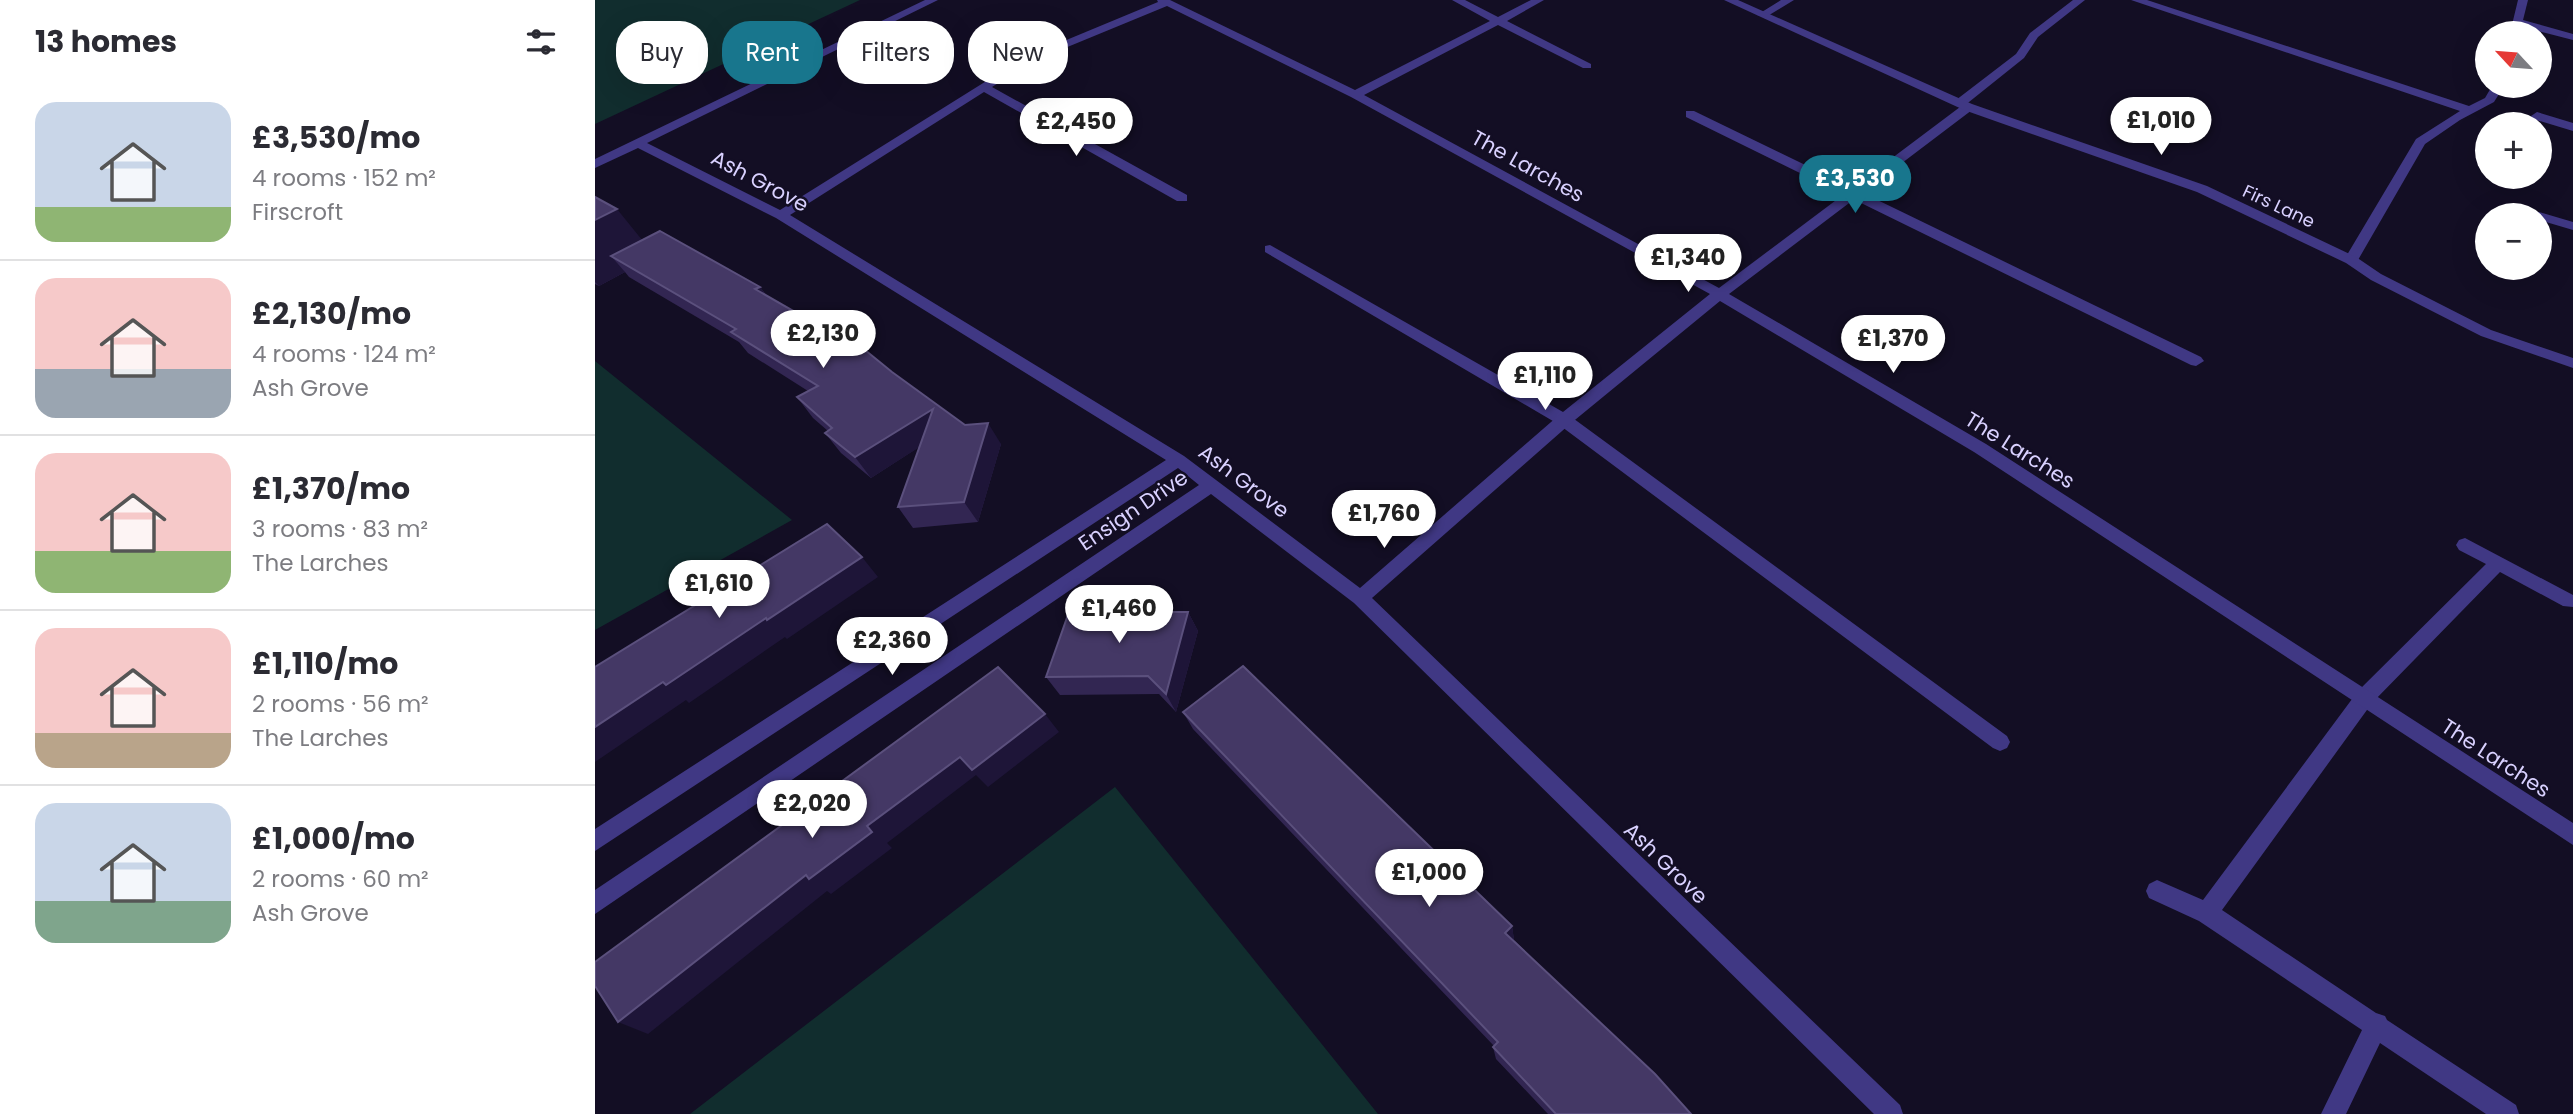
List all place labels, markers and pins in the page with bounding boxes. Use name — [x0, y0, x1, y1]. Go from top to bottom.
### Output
pin: £1,010 — [2104, 97, 2218, 157]
pin: £2,450 — [1019, 99, 1133, 158]
pin: £3,530 — [1798, 156, 1912, 215]
pin: £1,340 — [1631, 234, 1745, 294]
pin: £2,130 — [766, 310, 880, 370]
pin: £1,370 — [1836, 316, 1950, 375]
pin: £1,110 — [1488, 352, 1602, 412]
pin: £1,760 — [1327, 490, 1441, 550]
pin: £1,610 — [662, 560, 776, 620]
pin: £1,460 — [1062, 586, 1176, 645]
pin: £2,360 — [835, 618, 949, 677]
pin: £2,020 — [755, 780, 869, 840]
pin: £1,000 — [1372, 850, 1486, 909]

